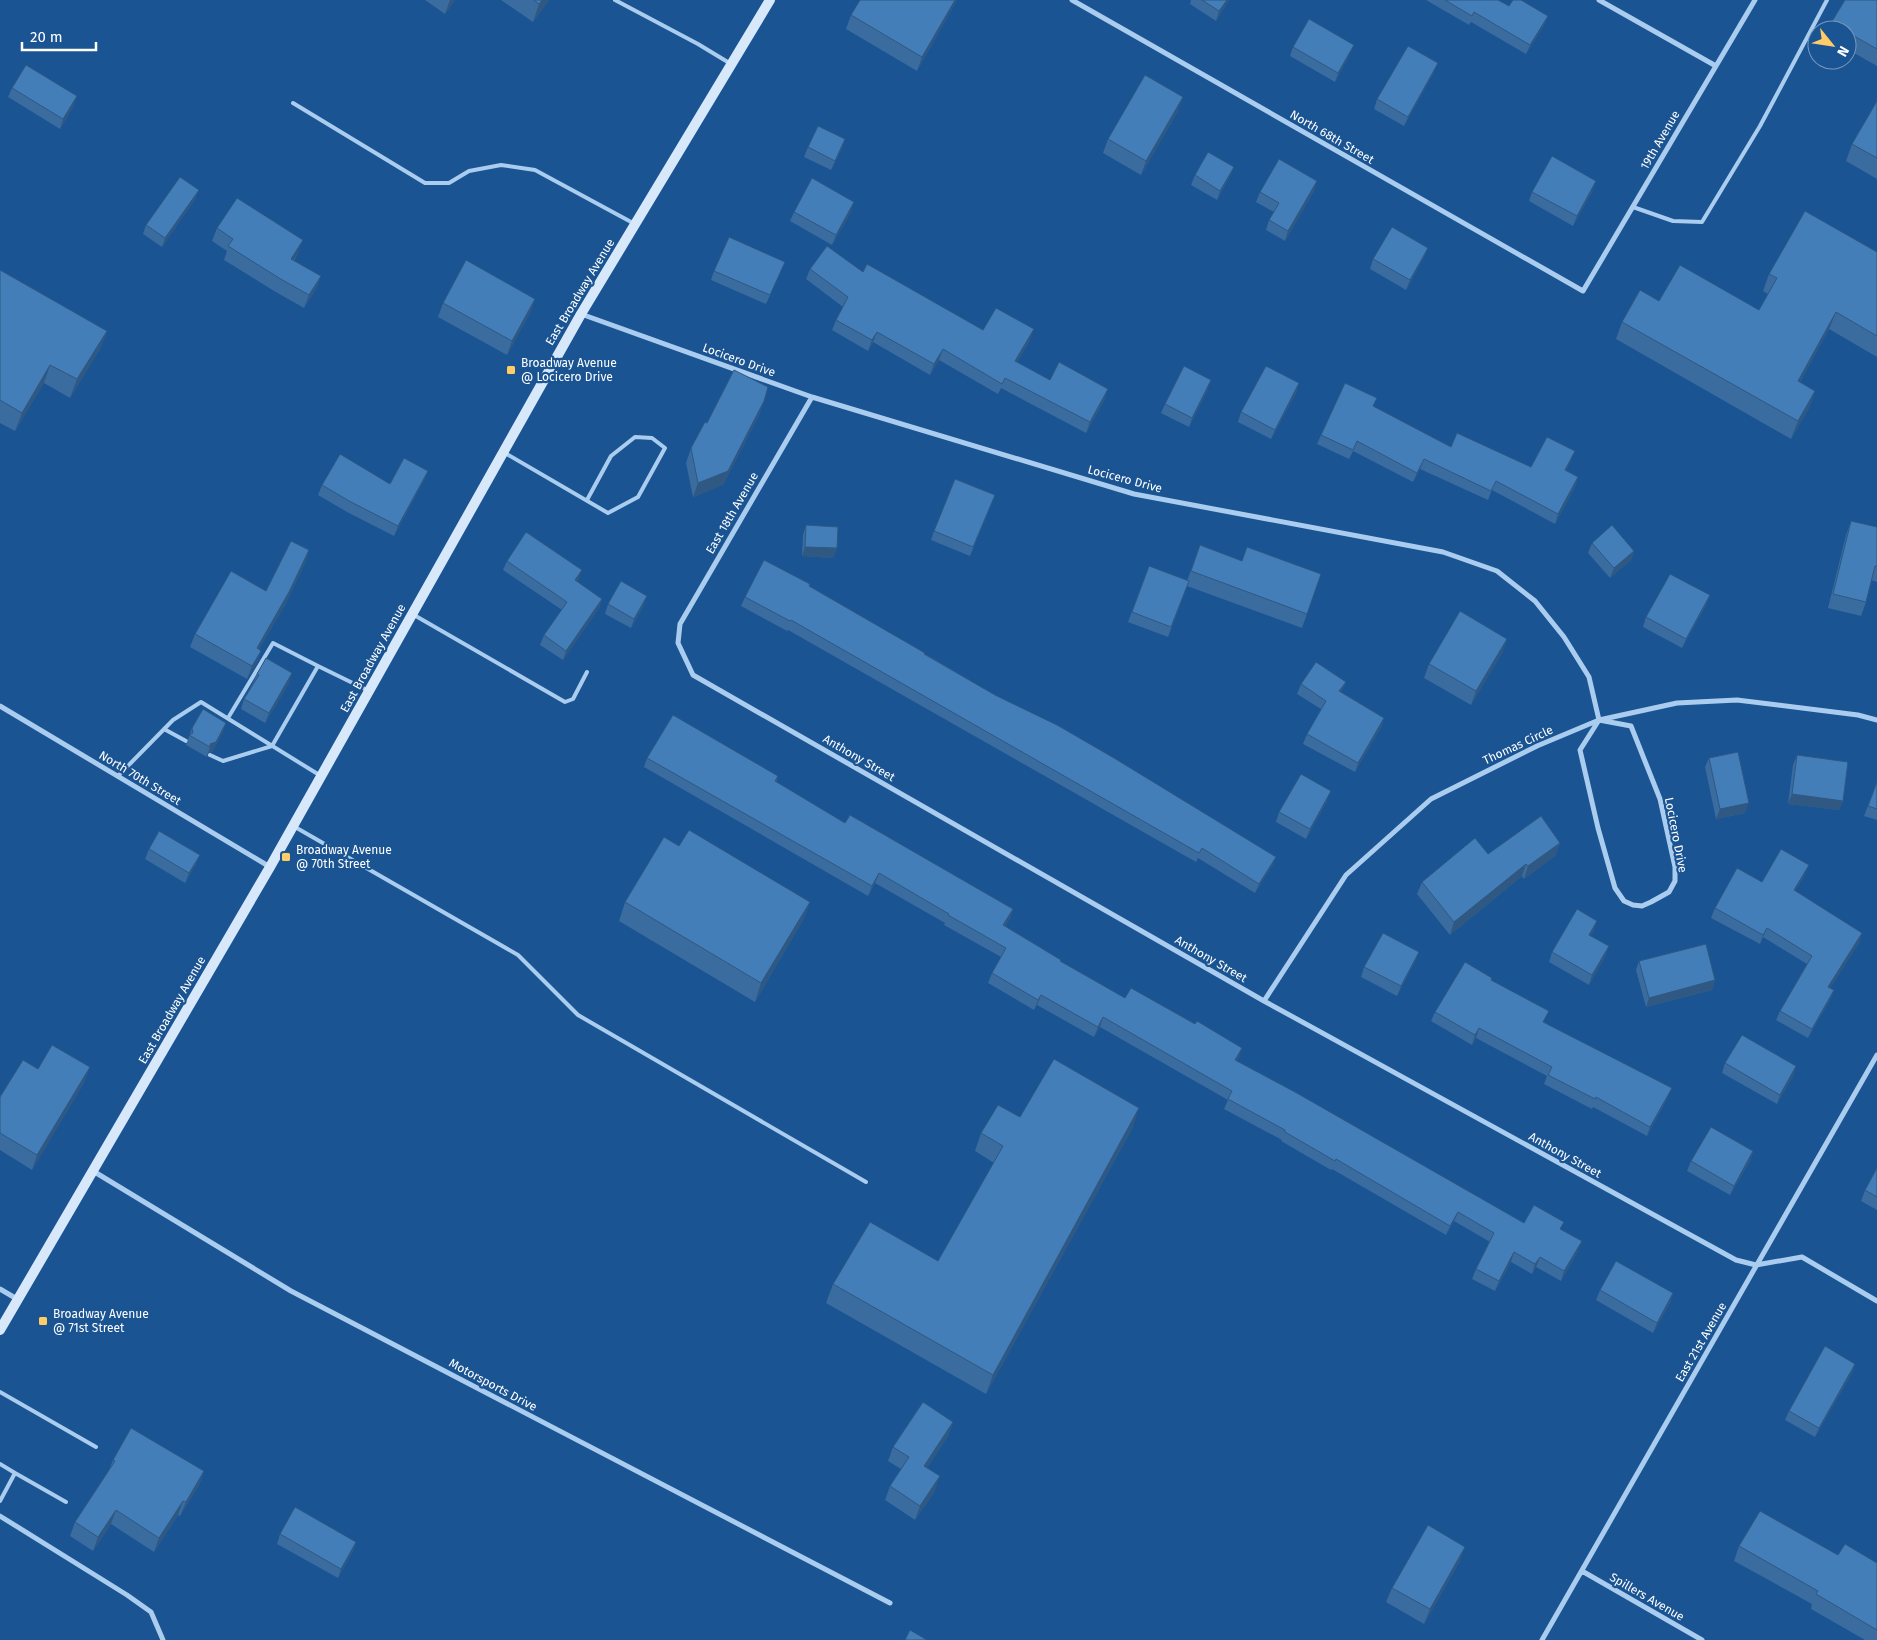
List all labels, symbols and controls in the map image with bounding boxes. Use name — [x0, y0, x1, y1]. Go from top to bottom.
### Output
scale bar — [22, 20, 96, 52]
north arrow — [1807, 20, 1857, 70]
text: 20 m — [30, 28, 63, 46]
text: N — [1833, 43, 1853, 60]
street label: North 68th Street — [1288, 107, 1377, 167]
street label: 19th Avenue — [1637, 108, 1683, 172]
street label: East Broadway Avenue — [543, 236, 617, 348]
street label: Locicero Drive — [701, 340, 777, 380]
place label: Broadway Avenue @ Locicero Drive — [521, 356, 617, 384]
marker: Broadway Avenue @ Locicero Drive — [505, 364, 517, 376]
street label: Locicero Drive — [1086, 462, 1164, 496]
street label: East 18th Avenue — [703, 470, 761, 556]
street label: East Broadway Avenue — [337, 601, 409, 715]
street label: Thomas Circle — [1481, 723, 1555, 767]
street label: Anthony Street — [820, 732, 898, 785]
street label: North 70th Street — [96, 748, 184, 808]
street label: Locicero Drive — [1662, 796, 1690, 874]
place label: Broadway Avenue @ 70th Street — [296, 843, 392, 871]
marker: Broadway Avenue @ 70th Street — [280, 851, 292, 863]
street label: Anthony Street — [1172, 933, 1250, 986]
street label: East Broadway Avenue — [136, 954, 208, 1066]
street label: Anthony Street — [1526, 1129, 1604, 1181]
street label: East 21st Avenue — [1673, 1300, 1729, 1384]
place label: Broadway Avenue @ 71st Street — [53, 1307, 149, 1335]
marker: Broadway Avenue @ 71st Street — [37, 1315, 49, 1327]
street label: Motorsports Drive — [447, 1356, 539, 1414]
street label: Spillers Avenue — [1607, 1570, 1687, 1624]

